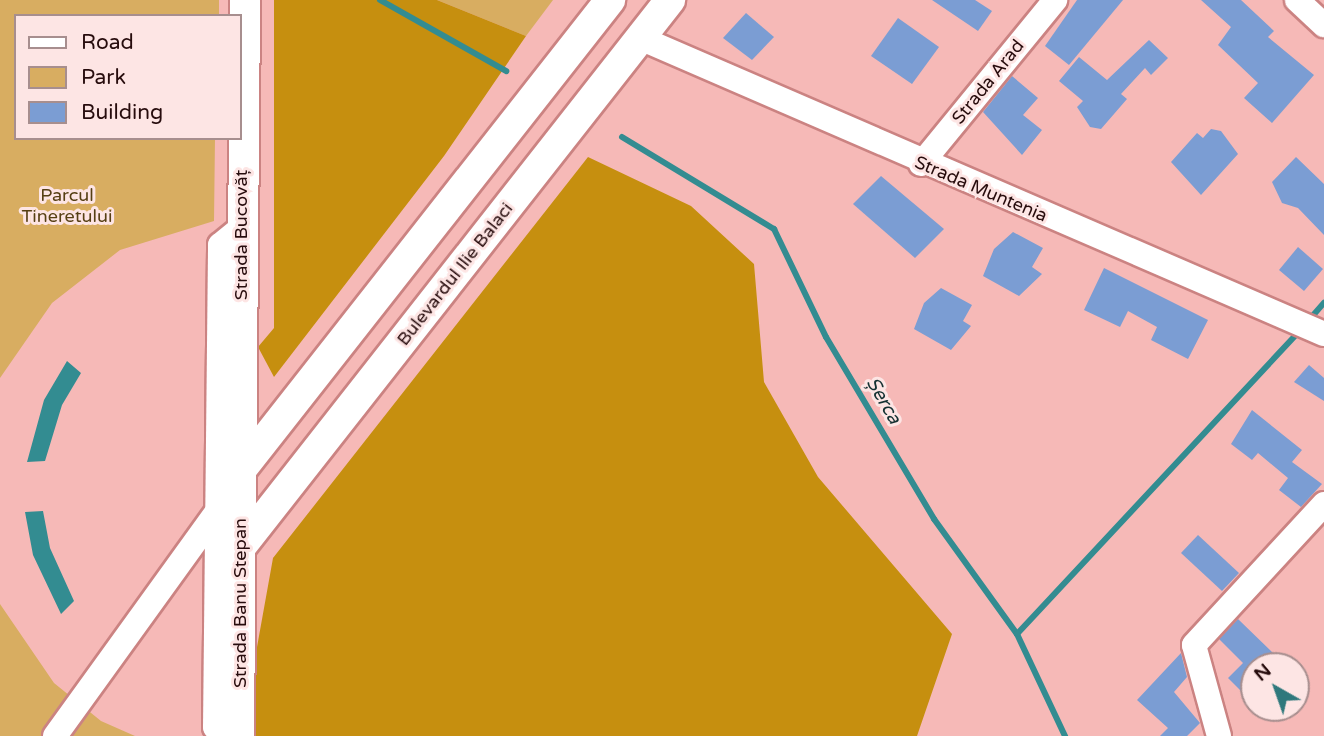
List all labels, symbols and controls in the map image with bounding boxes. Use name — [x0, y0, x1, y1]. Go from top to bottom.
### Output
legend — [14, 14, 242, 140]
text: Road — [81, 30, 134, 55]
street label: Strada Arad — [947, 35, 1029, 129]
text: Park — [81, 65, 126, 90]
text: Building — [81, 100, 163, 125]
street label: Strada Muntenia — [911, 151, 1051, 227]
street label: Strada Bucovăț — [230, 170, 252, 300]
park label: Parcul Tineretului — [22, 185, 112, 228]
street label: Bulevardul Ilie Balaci — [392, 198, 518, 350]
water label: Șerca — [861, 374, 905, 428]
street label: Strada Banu Stepan — [229, 518, 251, 688]
north arrow — [1240, 652, 1310, 722]
text: N — [1250, 659, 1276, 686]

